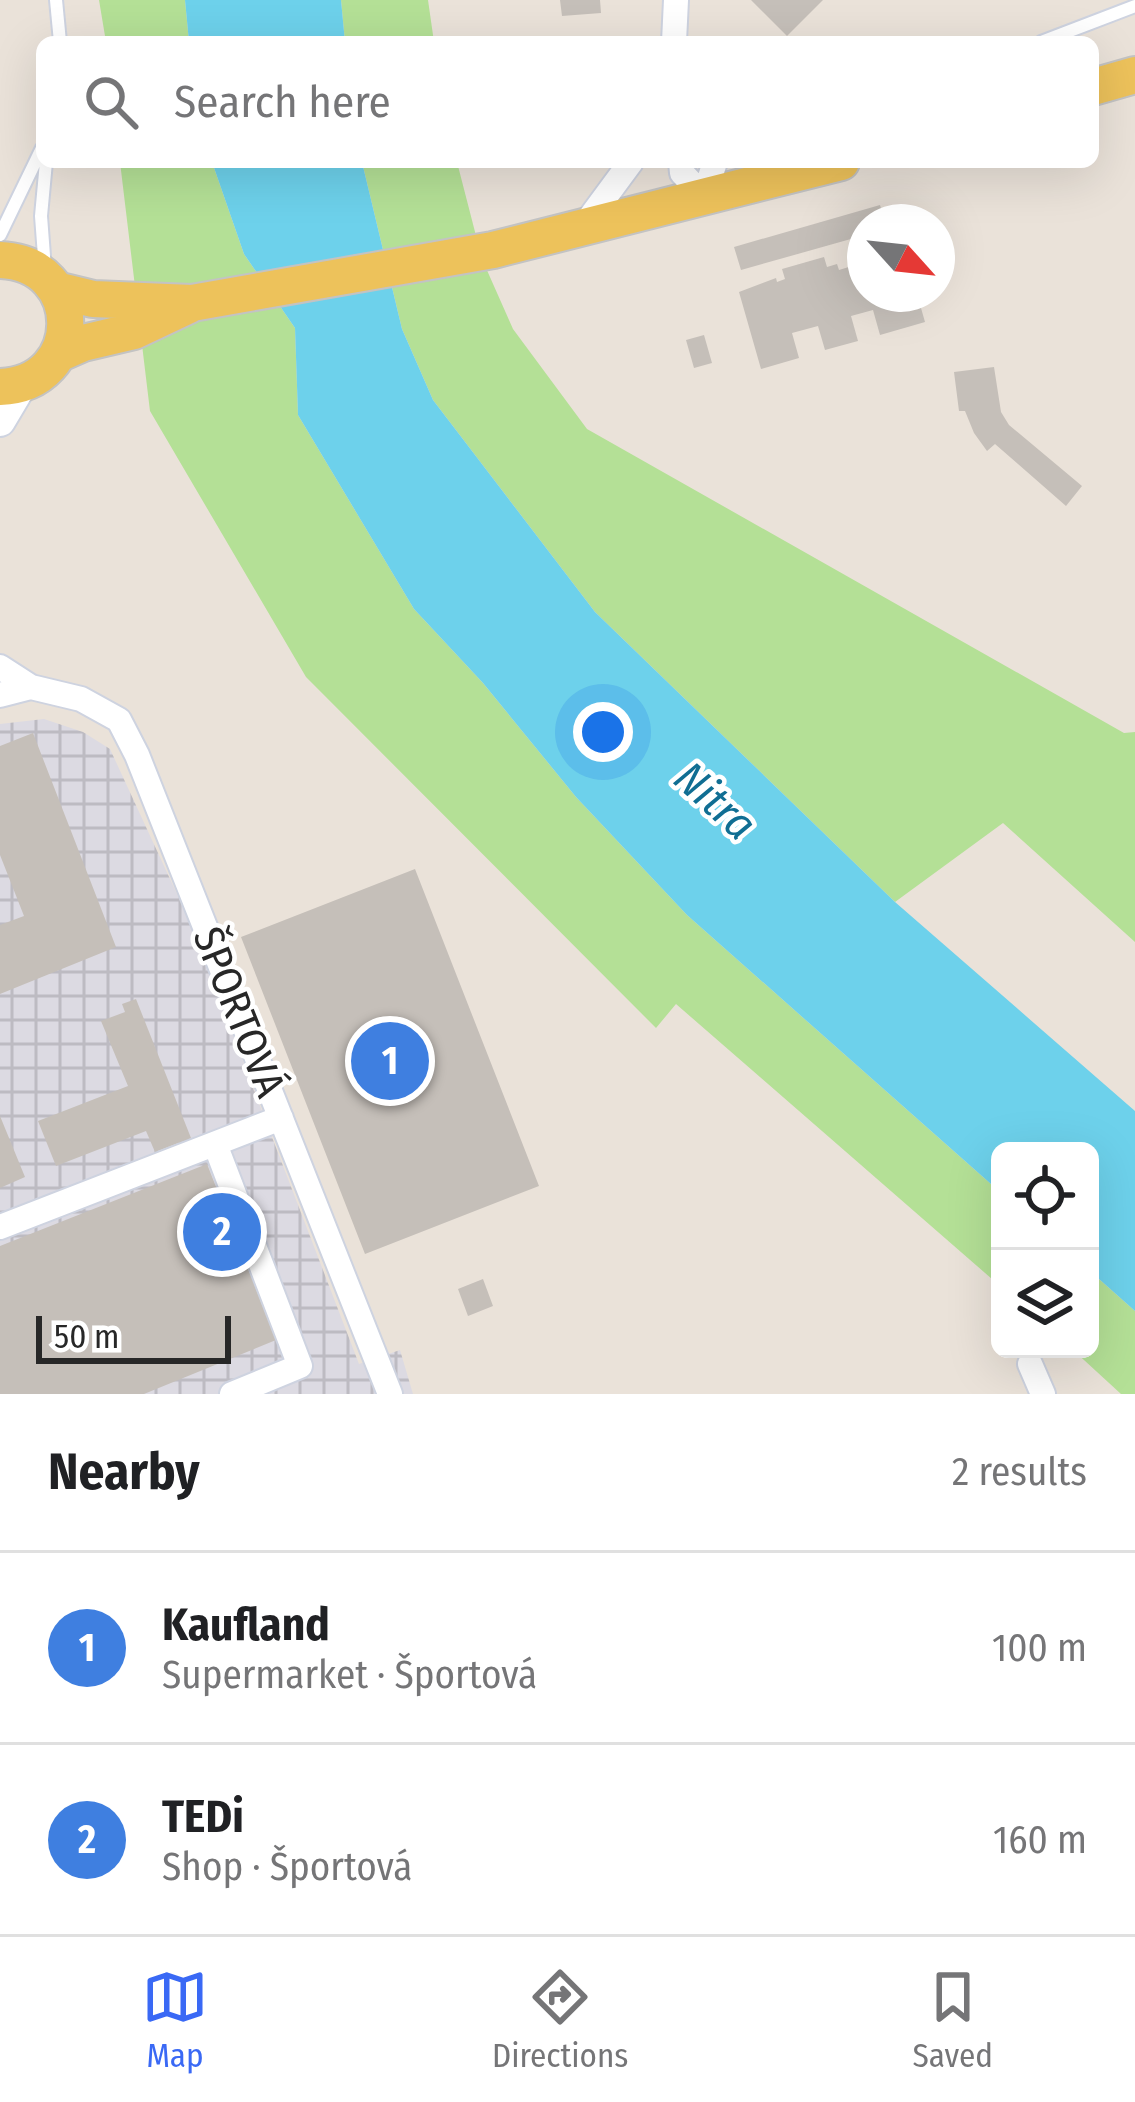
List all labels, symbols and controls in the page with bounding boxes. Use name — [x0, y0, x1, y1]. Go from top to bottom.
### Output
search box — [36, 36, 1099, 168]
icon: search — [78, 69, 144, 135]
text: Search here — [174, 75, 391, 129]
north arrow — [847, 204, 955, 312]
your location — [573, 702, 633, 762]
water label: Nitra — [663, 750, 767, 852]
street label: ŠPORTOVÁ — [182, 920, 296, 1104]
pin: 1 — [351, 1016, 429, 1106]
map controls — [991, 1142, 1099, 1358]
button: locate — [991, 1142, 1099, 1250]
pin: 2 — [183, 1187, 261, 1277]
button: layers — [991, 1250, 1099, 1358]
scale bar — [36, 1310, 231, 1363]
text: 50 m — [54, 1317, 119, 1357]
text: Nearby — [48, 1441, 200, 1503]
text: 2 results — [952, 1449, 1087, 1495]
text: Kaufland — [162, 1598, 330, 1652]
text: 1 — [79, 1625, 95, 1671]
text: 100 m — [992, 1625, 1087, 1671]
text: Supermarket · Športová — [162, 1652, 537, 1698]
text: TEDi — [162, 1790, 244, 1844]
text: 2 — [78, 1817, 96, 1863]
text: 160 m — [993, 1817, 1087, 1863]
text: Shop · Športová — [162, 1844, 412, 1890]
tab: Map — [142, 1964, 208, 2076]
tab: Directions — [492, 1964, 628, 2076]
tab: Saved — [912, 1964, 993, 2076]

